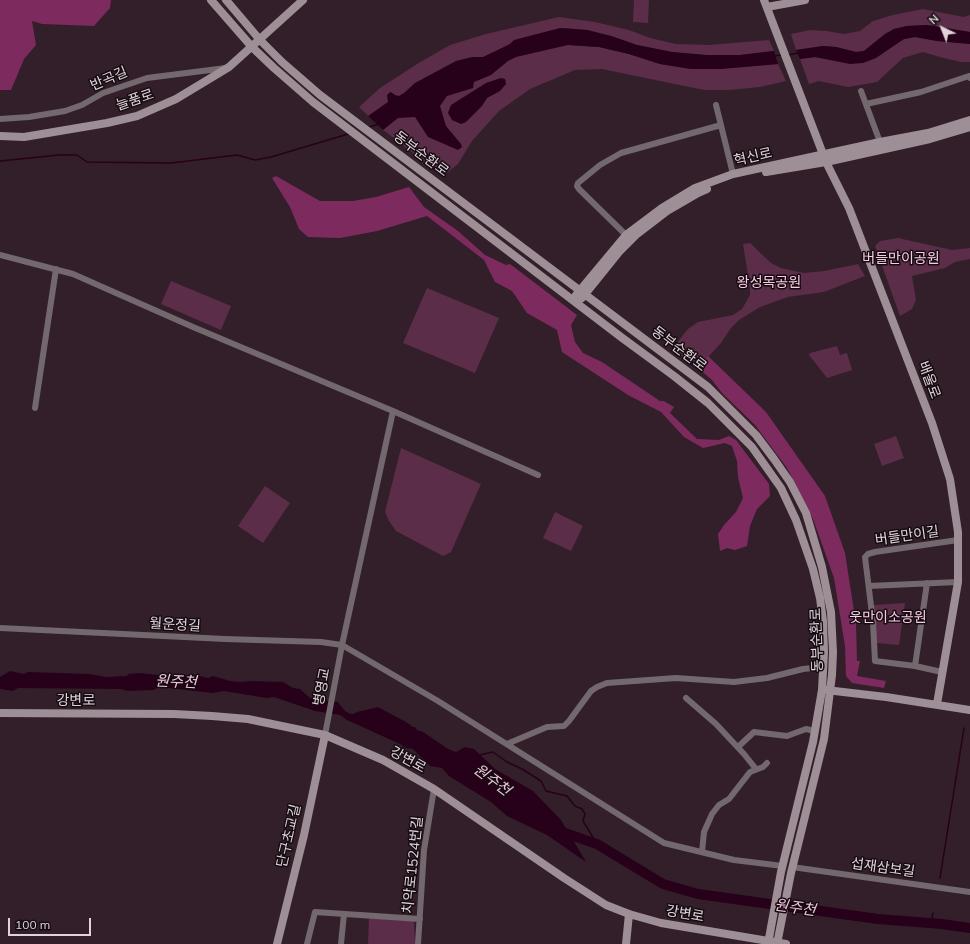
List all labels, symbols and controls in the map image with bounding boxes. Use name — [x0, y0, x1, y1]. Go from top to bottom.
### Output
north arrow — [922, 8, 962, 48]
text: N — [926, 11, 942, 27]
street label: 반곡길 — [88, 64, 130, 94]
street label: 늘품로 — [114, 86, 156, 114]
street label: 동부순환로 — [390, 128, 452, 180]
street label: 혁신로 — [732, 144, 774, 170]
park label: 버들만이공원 — [862, 251, 940, 267]
park label: 왕성목공원 — [737, 275, 801, 291]
street label: 동부순환로 — [648, 323, 710, 375]
street label: 배울로 — [914, 359, 944, 401]
street label: 버들만이길 — [874, 523, 940, 549]
street label: 동부순환로 — [807, 608, 827, 672]
park label: 웃만이소공원 — [849, 610, 927, 626]
street label: 월운정길 — [149, 615, 201, 635]
street label: 병영교 — [310, 666, 334, 708]
water label: 원주천 — [155, 672, 197, 692]
street label: 강변로 — [57, 693, 95, 709]
street label: 강변로 — [387, 743, 429, 777]
water label: 원주천 — [470, 760, 514, 800]
street label: 단구초교길 — [274, 803, 304, 869]
street label: 치악로1524번길 — [400, 815, 426, 915]
street label: 섭재삼보길 — [850, 855, 916, 881]
water label: 원주천 — [773, 896, 817, 920]
street label: 강변로 — [665, 902, 705, 926]
scale bar — [10, 910, 93, 936]
text: 100 m — [15, 917, 50, 932]

